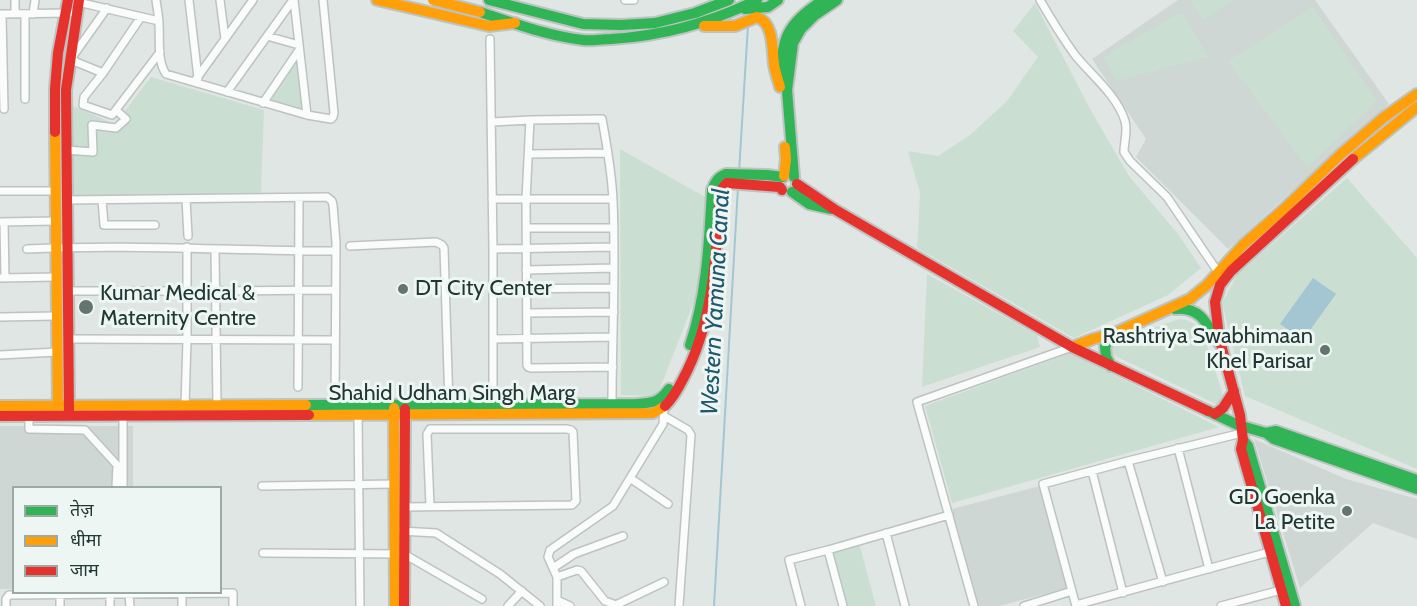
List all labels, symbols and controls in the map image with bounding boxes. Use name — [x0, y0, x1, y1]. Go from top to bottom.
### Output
water label: Western Yamuna Canal — [696, 188, 736, 416]
place label: DT City Center — [415, 276, 552, 302]
place label: Kumar Medical & Maternity Centre — [100, 281, 256, 332]
marker: DT City Center — [396, 282, 410, 296]
marker: Kumar Medical & Maternity Centre — [77, 298, 95, 316]
place label: Rashtriya Swabhimaan Khel Parisar — [1102, 324, 1313, 376]
marker: Rashtriya Swabhimaan Khel Parisar — [1318, 343, 1332, 357]
street label: Shahid Udham Singh Marg — [328, 381, 576, 407]
place label: GD Goenka La Petite — [1229, 485, 1335, 536]
legend — [12, 486, 222, 594]
text: तेज़ — [70, 499, 94, 521]
marker: GD Goenka La Petite — [1340, 504, 1354, 518]
text: धीमा — [70, 529, 101, 551]
text: जाम — [70, 559, 99, 581]

